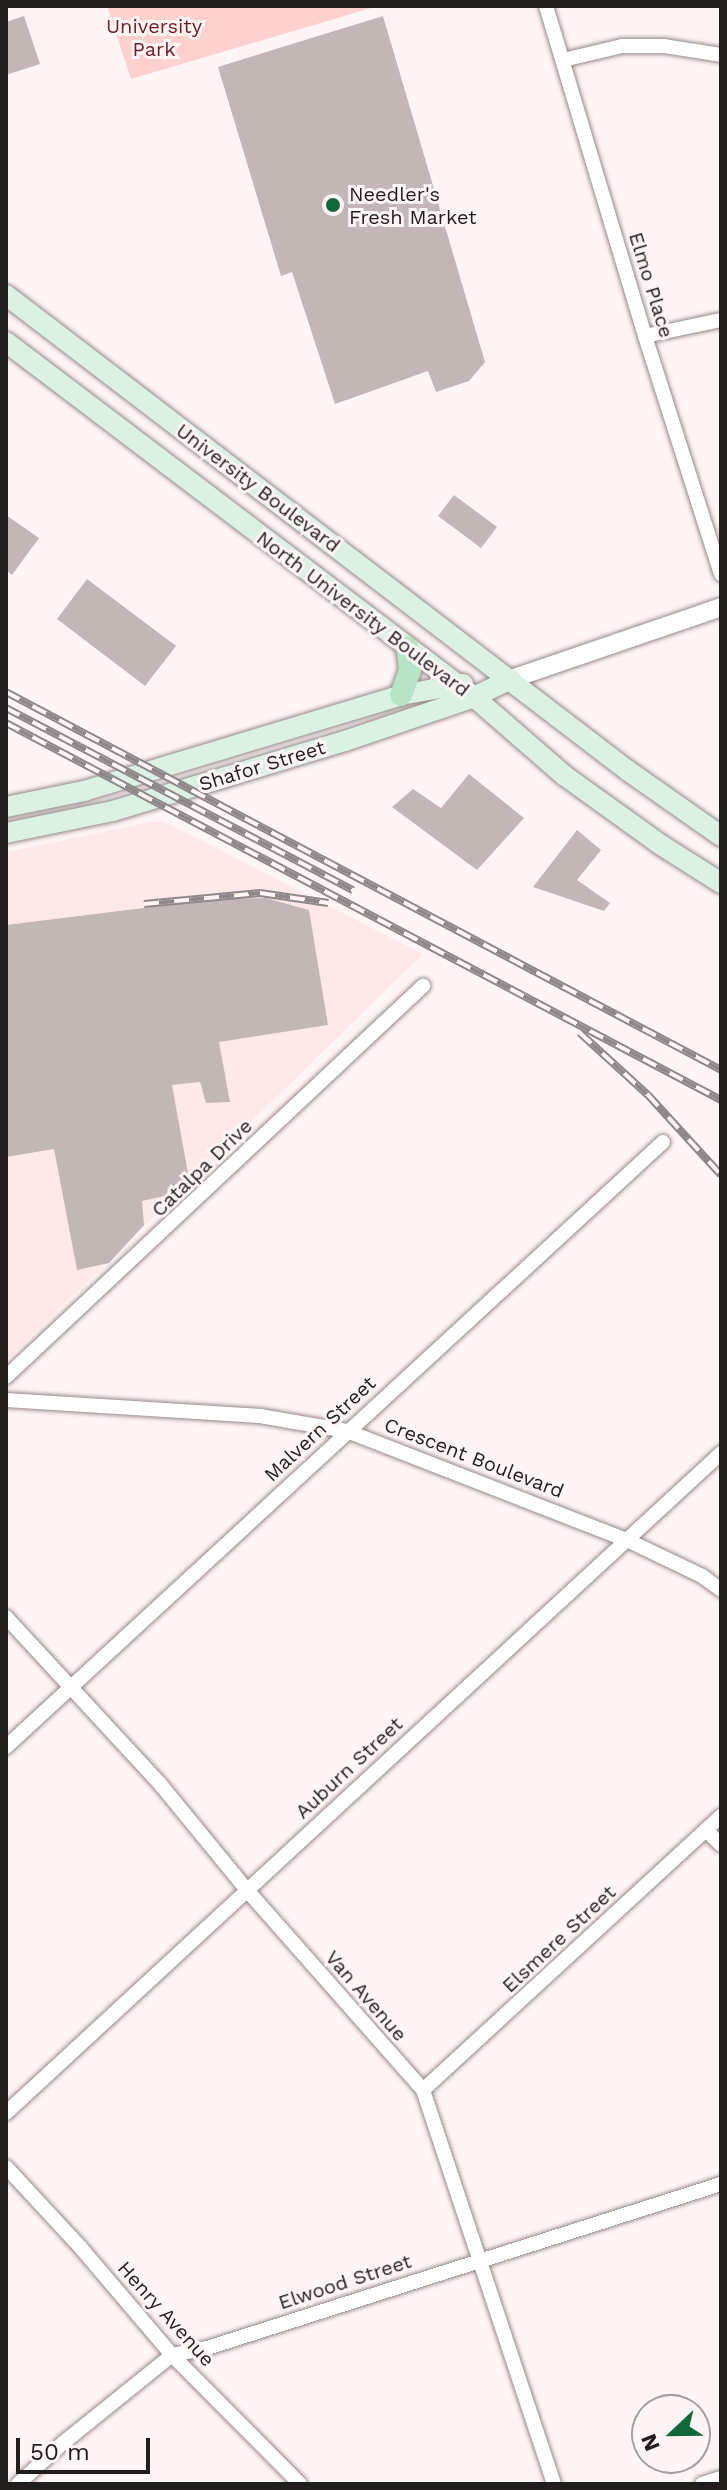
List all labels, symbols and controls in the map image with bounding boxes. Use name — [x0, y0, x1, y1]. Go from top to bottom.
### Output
park label: University Park — [106, 15, 202, 62]
place label: Needler's Fresh Market — [349, 182, 477, 229]
marker: Needler's Fresh Market — [324, 196, 342, 214]
street label: Elmo Place — [624, 229, 678, 341]
street label: University Boulevard — [171, 418, 345, 558]
street label: North University Boulevard — [252, 526, 474, 702]
street label: Shafor Street — [196, 735, 328, 797]
street label: Catalpa Drive — [147, 1114, 257, 1222]
street label: Malvern Street — [259, 1371, 381, 1487]
street label: Crescent Boulevard — [381, 1413, 567, 1503]
street label: Auburn Street — [290, 1712, 408, 1824]
street label: Elsmere Street — [497, 1880, 621, 1998]
street label: Van Avenue — [320, 1945, 412, 2047]
street label: Elwood Street — [275, 2249, 415, 2315]
street label: Henry Avenue — [112, 2256, 220, 2372]
north arrow — [631, 2394, 711, 2474]
scale bar — [20, 2422, 154, 2472]
text: N — [635, 2430, 665, 2455]
text: 50 m — [30, 2438, 90, 2466]

